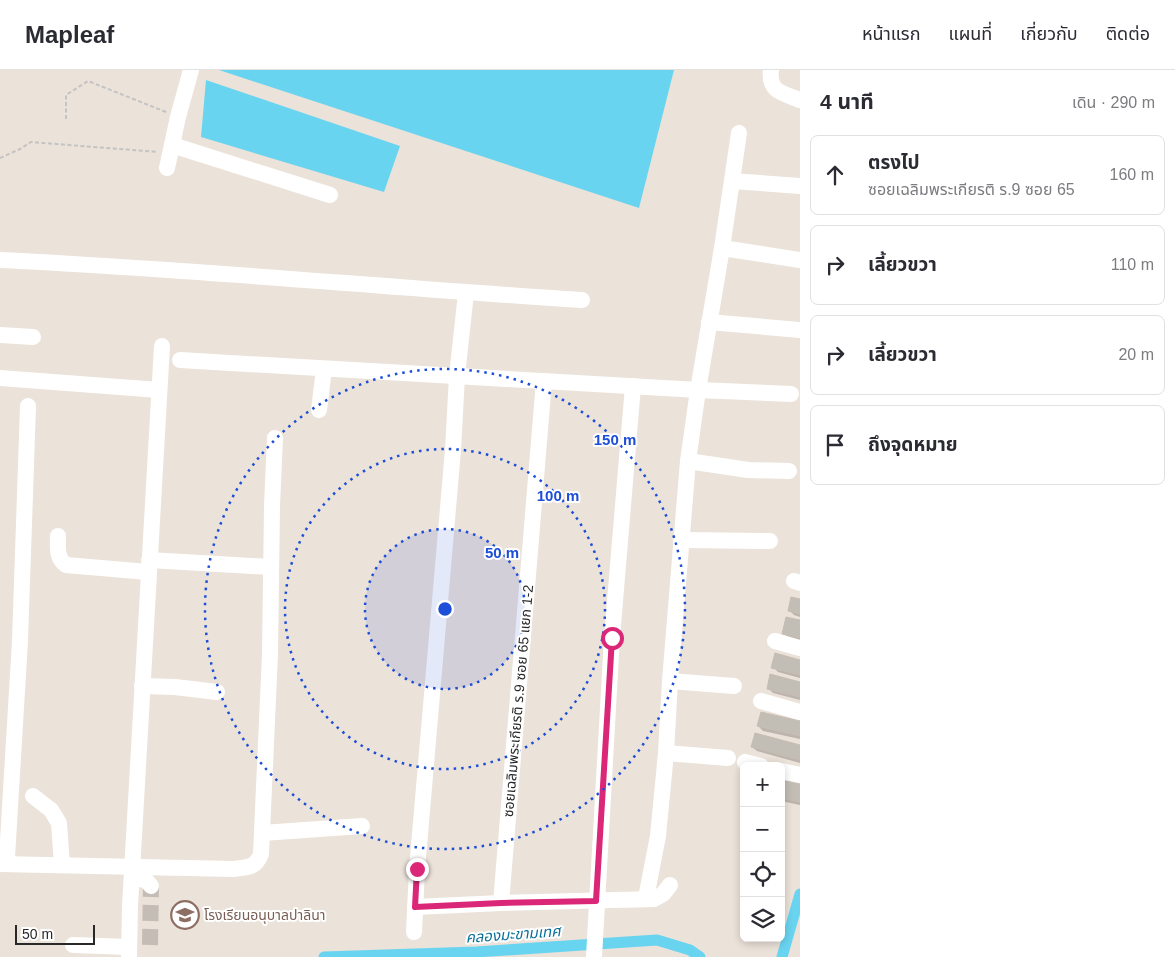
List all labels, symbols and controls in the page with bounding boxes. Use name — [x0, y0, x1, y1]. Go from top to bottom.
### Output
text: Mapleaf — [25, 21, 114, 48]
text: หน้าแรก — [862, 24, 920, 44]
text: แผนที่ — [948, 24, 992, 44]
text: เกี่ยวกับ — [1020, 24, 1078, 44]
text: ติดต่อ — [1106, 24, 1150, 44]
text: 4 นาที — [820, 90, 874, 113]
text: เดิน · 290 m — [1072, 94, 1155, 111]
text: ตรงไป — [868, 152, 920, 173]
icon: ahead — [821, 161, 849, 189]
text: 160 m — [1110, 166, 1154, 183]
text: ซอยเฉลิมพระเกียรติ ร.9 ซอย 65 — [868, 181, 1075, 198]
icon: right — [821, 251, 849, 279]
text: เลี้ยวขวา — [868, 254, 937, 275]
text: 110 m — [1111, 256, 1154, 273]
icon: right — [821, 341, 849, 369]
text: เลี้ยวขวา — [868, 344, 937, 365]
text: 20 m — [1118, 346, 1154, 363]
text: 150 m — [594, 431, 636, 448]
icon: arrive — [821, 431, 849, 459]
text: ถึงจุดหมาย — [868, 434, 958, 455]
text: 100 m — [537, 487, 579, 504]
text: 50 m — [485, 544, 519, 561]
street label: ซอยเฉลิมพระเกียรติ ร.9 ซอย 65 แยก 1-2 — [500, 584, 536, 818]
centre of rings — [436, 600, 454, 618]
route start — [601, 627, 624, 650]
map controls — [740, 762, 785, 942]
button: + — [740, 762, 785, 807]
button: − — [740, 807, 785, 852]
button: locate — [740, 852, 785, 897]
route end — [406, 858, 429, 881]
button: layers — [740, 897, 785, 942]
school or university icon: โรงเรียนอนุบาลปาลินา — [170, 900, 200, 930]
place label: โรงเรียนอนุบาลปาลินา — [204, 907, 325, 924]
scale bar — [15, 922, 95, 945]
water label: คลองมะขามเทศ — [465, 922, 563, 946]
text: 50 m — [22, 926, 53, 942]

